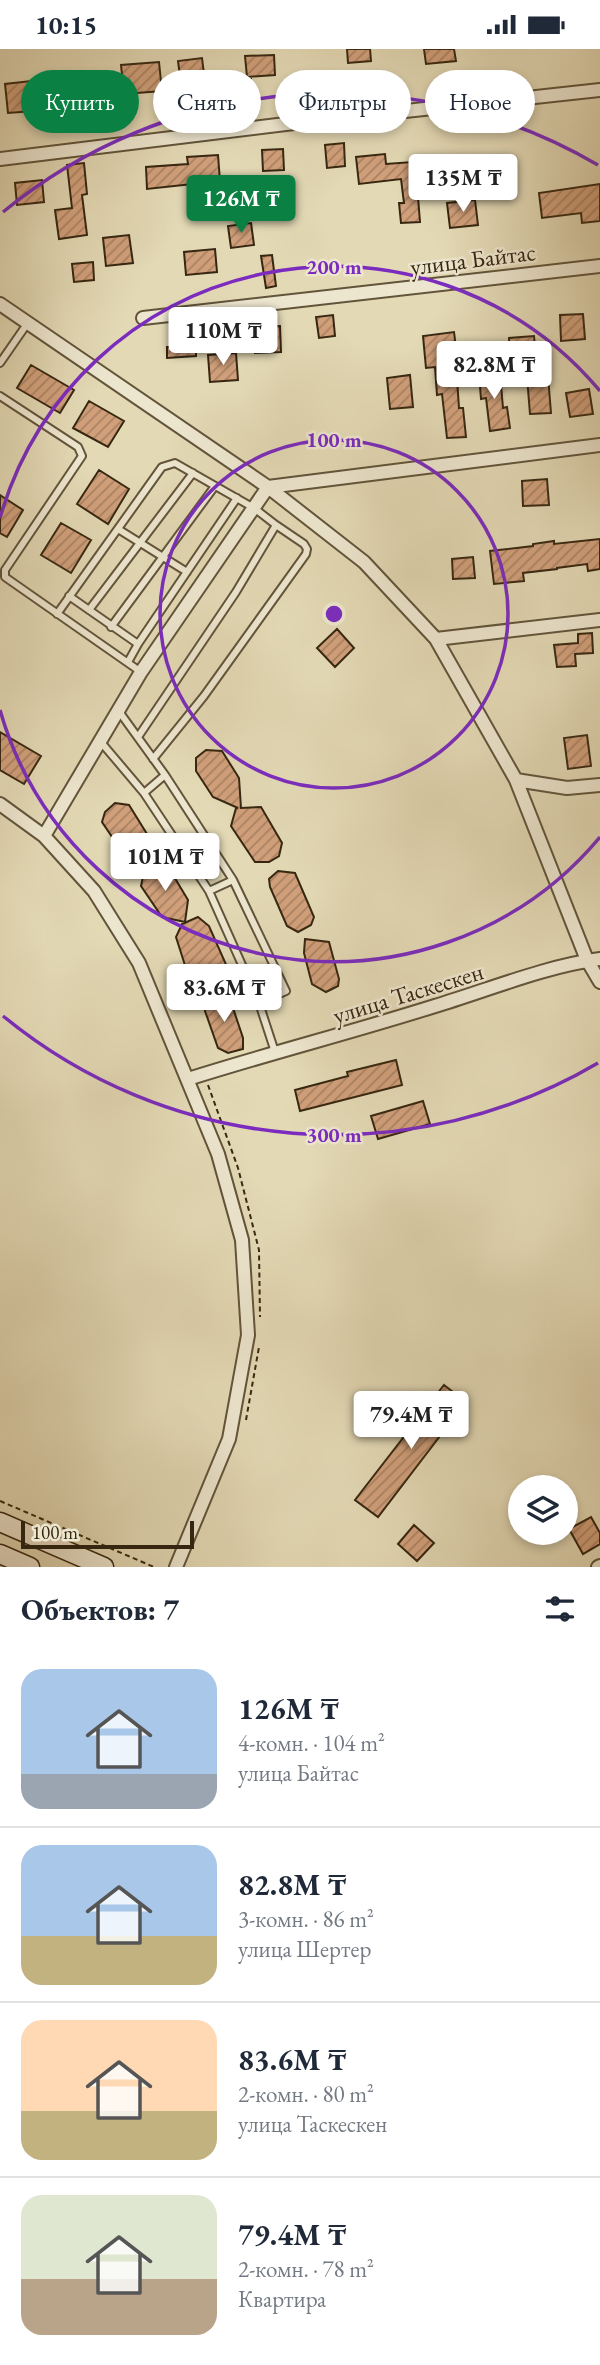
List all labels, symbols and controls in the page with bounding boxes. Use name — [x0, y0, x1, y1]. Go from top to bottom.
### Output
text: 10:15 — [35, 8, 97, 42]
chip: Купить — [21, 70, 139, 133]
chip: Снять — [153, 70, 261, 133]
chip: Фильтры — [275, 70, 411, 133]
chip: Новое — [425, 70, 535, 133]
pin: 135M ₸ — [406, 155, 520, 214]
text: 135M ₸ — [424, 162, 502, 192]
pin: 126M ₸ — [184, 176, 298, 235]
text: 126M ₸ — [202, 183, 280, 213]
street label: улица Байтас — [408, 236, 538, 282]
text: 200 m — [306, 253, 362, 280]
pin: 110M ₸ — [166, 307, 280, 367]
text: 110M ₸ — [184, 315, 262, 345]
pin: 82.8M ₸ — [429, 341, 559, 401]
text: 82.8M ₸ — [453, 349, 535, 379]
text: 100 m — [306, 426, 362, 453]
centre of rings — [322, 602, 346, 626]
pin: 101M ₸ — [108, 833, 222, 893]
text: 101M ₸ — [126, 841, 204, 871]
street label: улица Таскескен — [329, 955, 487, 1031]
pin: 83.6M ₸ — [159, 965, 289, 1024]
text: 83.6M ₸ — [183, 972, 265, 1002]
text: 300 m — [306, 1121, 362, 1148]
pin: 79.4M ₸ — [346, 1391, 476, 1451]
text: 79.4M ₸ — [370, 1399, 452, 1429]
map controls — [508, 1475, 578, 1545]
button: layers — [508, 1475, 578, 1545]
scale bar — [21, 1518, 194, 1550]
text: 100 m — [32, 1520, 78, 1545]
text: Объектов: 7 — [21, 1590, 179, 1629]
icon: filters — [541, 1590, 579, 1628]
text: 126M ₸ — [238, 1689, 338, 1728]
icon: home — [77, 1697, 161, 1781]
text: 4-комн. · 104 m² — [238, 1728, 385, 1758]
text: улица Байтас — [238, 1758, 359, 1788]
text: 82.8M ₸ — [238, 1865, 346, 1904]
icon: home — [77, 1873, 161, 1957]
text: 3-комн. · 86 m² — [238, 1904, 374, 1934]
text: улица Шертер — [238, 1934, 371, 1964]
text: 83.6M ₸ — [238, 2040, 346, 2079]
icon: home — [77, 2048, 161, 2132]
text: 2-комн. · 80 m² — [238, 2079, 374, 2109]
text: улица Таскескен — [238, 2109, 387, 2139]
text: 79.4M ₸ — [238, 2215, 346, 2254]
icon: home — [77, 2223, 161, 2307]
text: 2-комн. · 78 m² — [238, 2254, 374, 2284]
text: Квартира — [238, 2284, 326, 2314]

